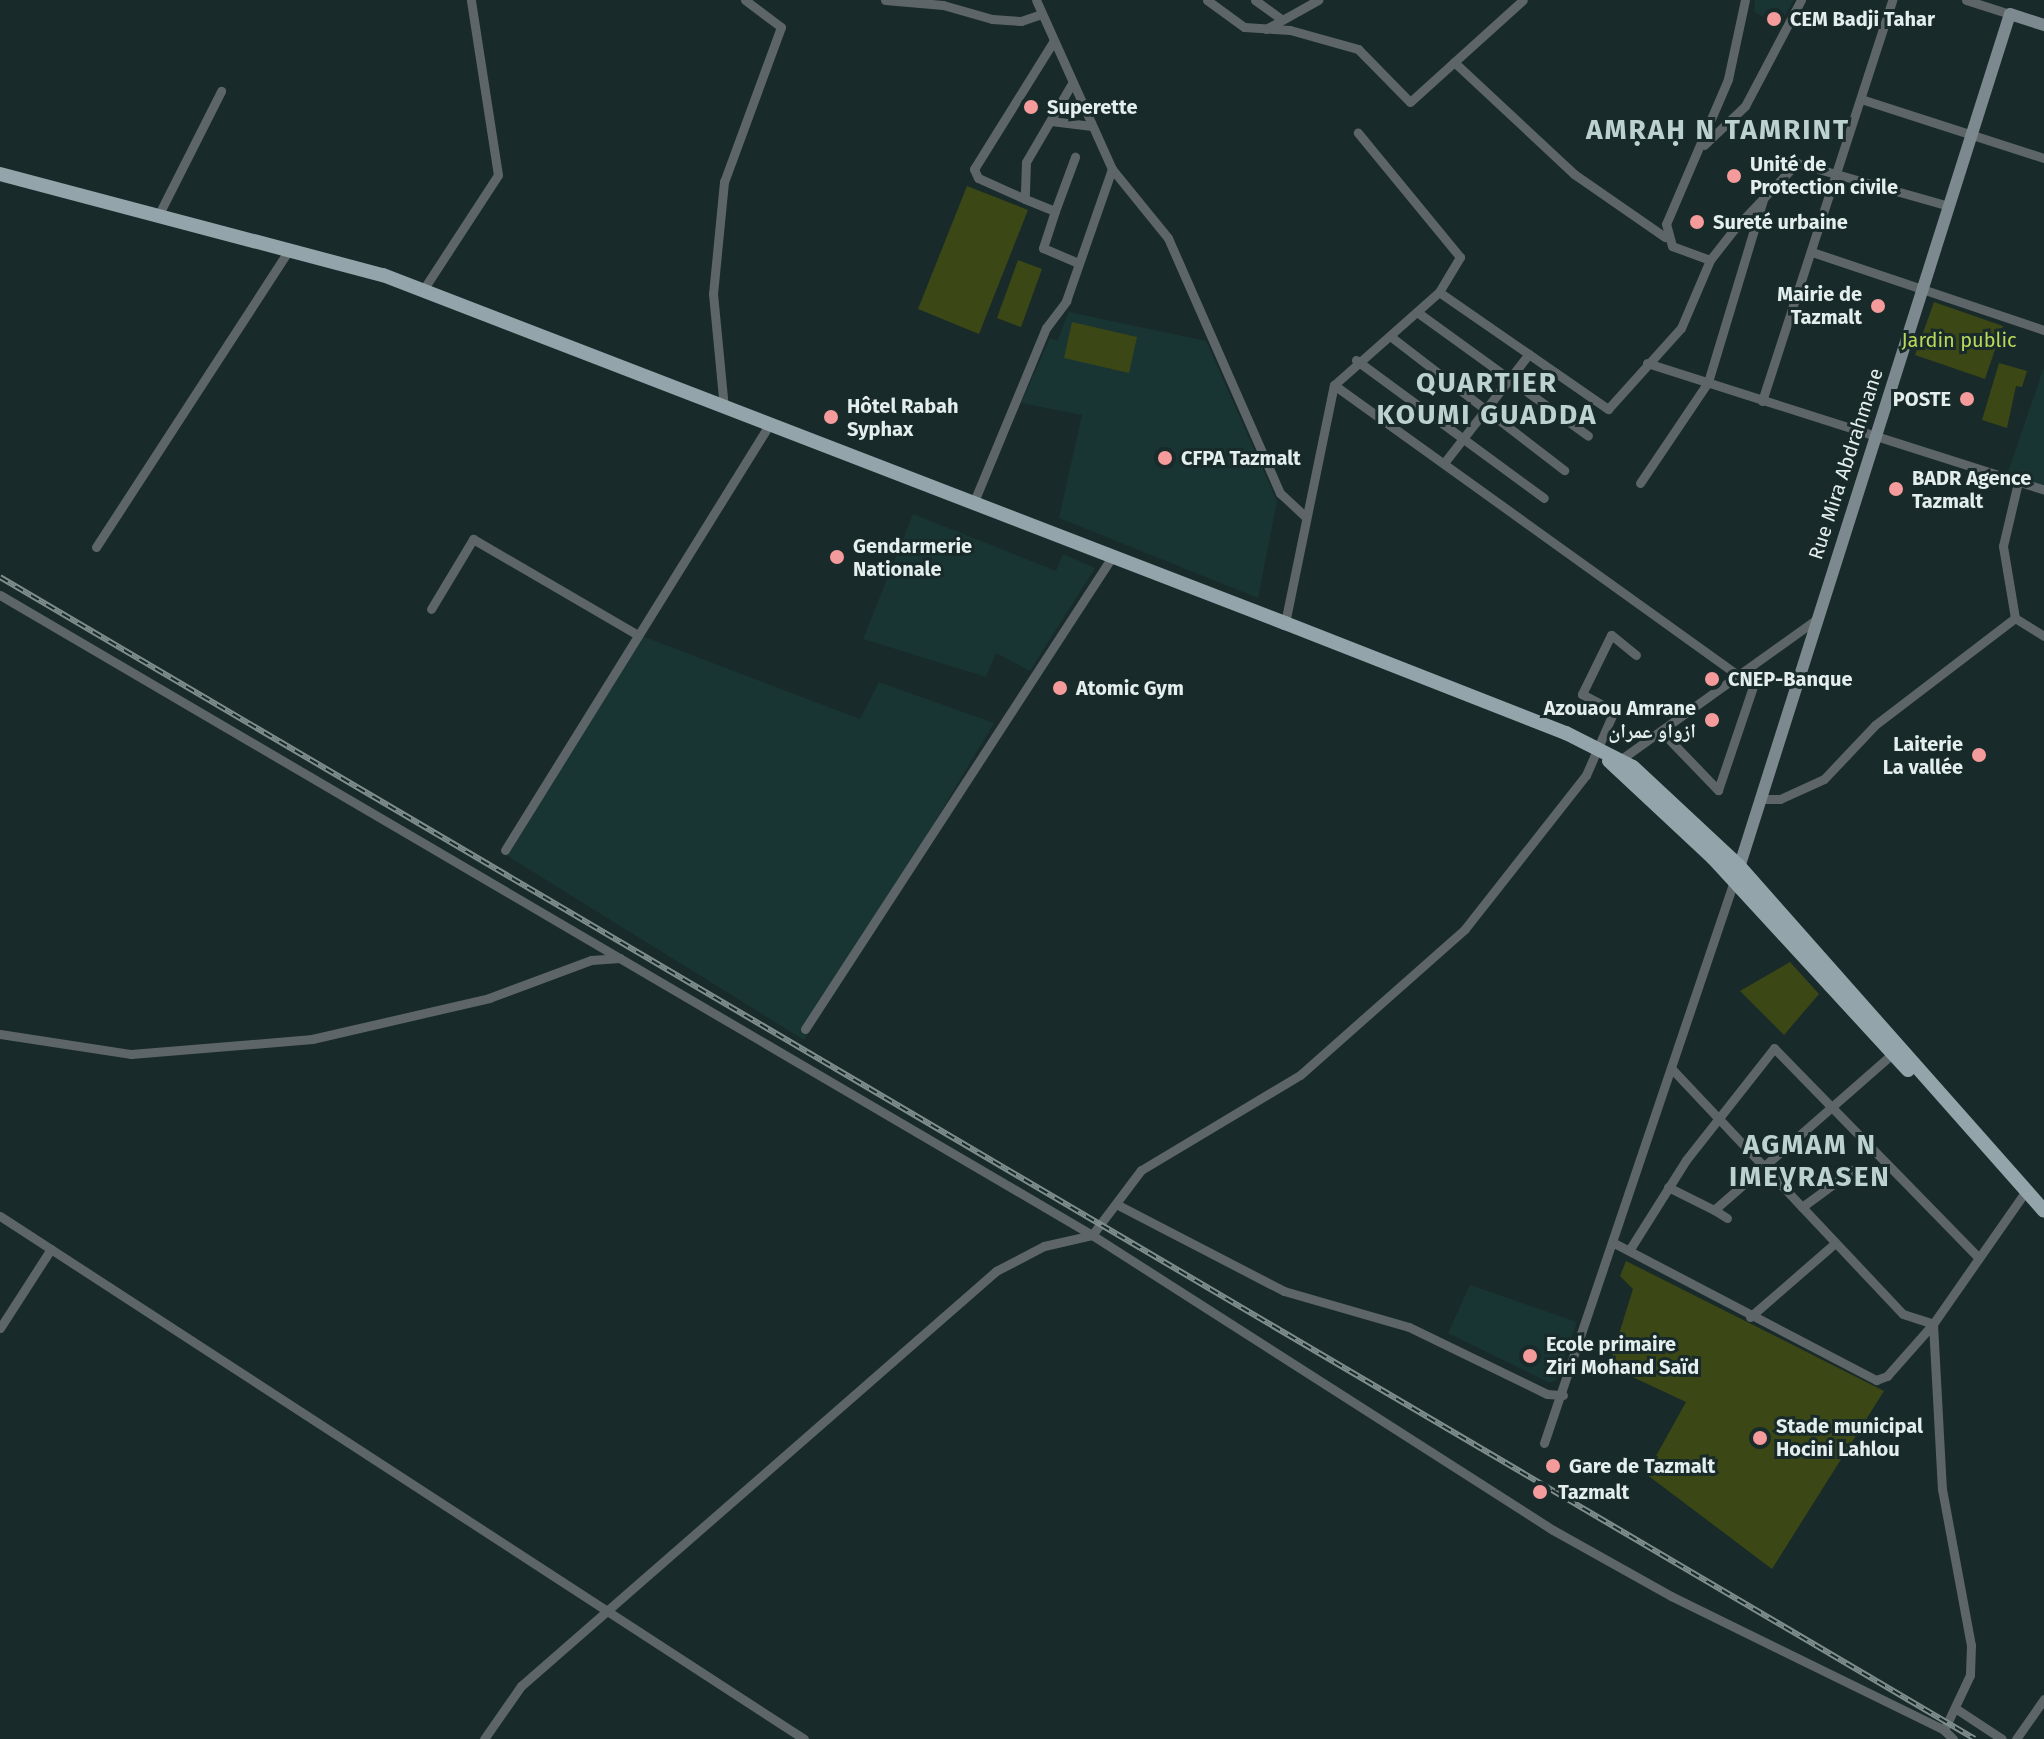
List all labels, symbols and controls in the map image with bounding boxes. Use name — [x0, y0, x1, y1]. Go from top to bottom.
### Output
place label: CEM Badji Tahar — [1790, 7, 1935, 31]
marker: CEM Badji Tahar — [1765, 10, 1783, 28]
place label: Superette — [1047, 95, 1137, 119]
marker: Superette — [1022, 98, 1040, 116]
district label: AMṚAḤ N TAMRINT — [1586, 113, 1850, 147]
place label: Unité de Protection civile — [1750, 152, 1898, 199]
marker: Unité de Protection civile — [1725, 167, 1743, 185]
place label: Sureté urbaine — [1713, 210, 1848, 234]
marker: Sureté urbaine — [1688, 213, 1706, 231]
place label: Mairie de Tazmalt — [1777, 282, 1862, 329]
marker: Mairie de Tazmalt — [1869, 297, 1887, 315]
park label: Jardin public — [1901, 328, 2017, 352]
street label: Rue Mira Abdrahmane — [1804, 365, 1888, 563]
district label: QUARTIER KOUMI GUADDA — [1377, 366, 1597, 432]
place label: POSTE — [1893, 387, 1951, 411]
marker: POSTE — [1958, 390, 1976, 408]
place label: Hôtel Rabah Syphax — [847, 394, 958, 441]
marker: Hôtel Rabah Syphax — [822, 408, 840, 426]
place label: CFPA Tazmalt — [1181, 446, 1301, 470]
marker: CFPA Tazmalt — [1156, 449, 1174, 467]
place label: BADR Agence Tazmalt — [1912, 466, 2031, 513]
marker: BADR Agence Tazmalt — [1887, 480, 1905, 498]
place label: Gendarmerie Nationale — [853, 534, 972, 581]
marker: Gendarmerie Nationale — [828, 548, 846, 566]
place label: CNEP-Banque — [1728, 667, 1852, 691]
marker: CNEP-Banque — [1703, 670, 1721, 688]
place label: Atomic Gym — [1076, 676, 1184, 700]
marker: Atomic Gym — [1051, 679, 1069, 697]
place label: Azouaou Amrane ازواو عمران — [1544, 696, 1696, 743]
marker: Azouaou Amrane ازواو عمران — [1703, 711, 1721, 729]
place label: Laiterie La vallée — [1883, 732, 1963, 779]
marker: Laiterie La vallée — [1970, 746, 1988, 764]
district label: AGMAM N IMEƔRASEN — [1729, 1128, 1891, 1194]
place label: Ecole primaire Ziri Mohand Saïd — [1546, 1332, 1699, 1379]
marker: Ecole primaire Ziri Mohand Saïd — [1521, 1347, 1539, 1365]
place label: Stade municipal Hocini Lahlou — [1776, 1414, 1923, 1461]
marker: Stade municipal Hocini Lahlou — [1751, 1429, 1769, 1447]
place label: Gare de Tazmalt — [1569, 1454, 1715, 1478]
marker: Gare de Tazmalt — [1544, 1457, 1562, 1475]
place label: Tazmalt — [1558, 1480, 1629, 1504]
marker: Tazmalt — [1529, 1481, 1551, 1503]

